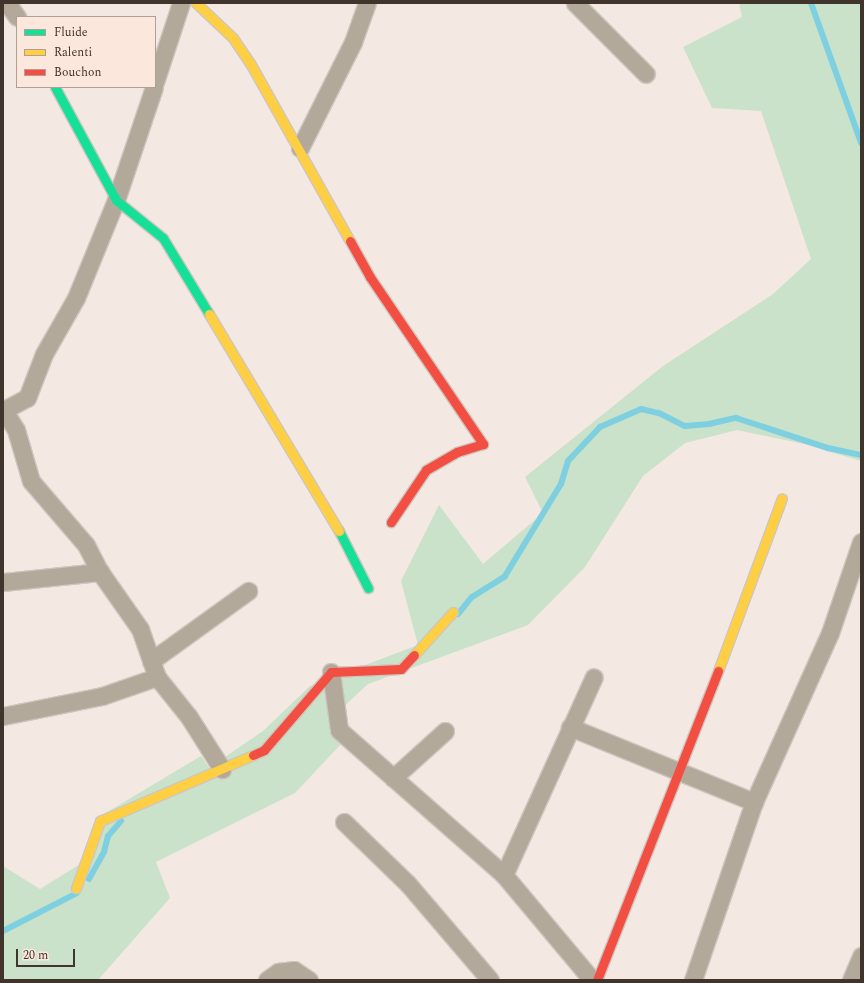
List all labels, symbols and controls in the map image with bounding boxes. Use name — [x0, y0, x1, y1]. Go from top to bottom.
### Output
legend — [16, 16, 156, 88]
text: Fluide — [54, 23, 88, 42]
text: Ralenti — [54, 43, 92, 62]
text: Bouchon — [54, 63, 101, 82]
scale bar — [18, 941, 77, 967]
text: 20 m — [23, 946, 48, 965]

